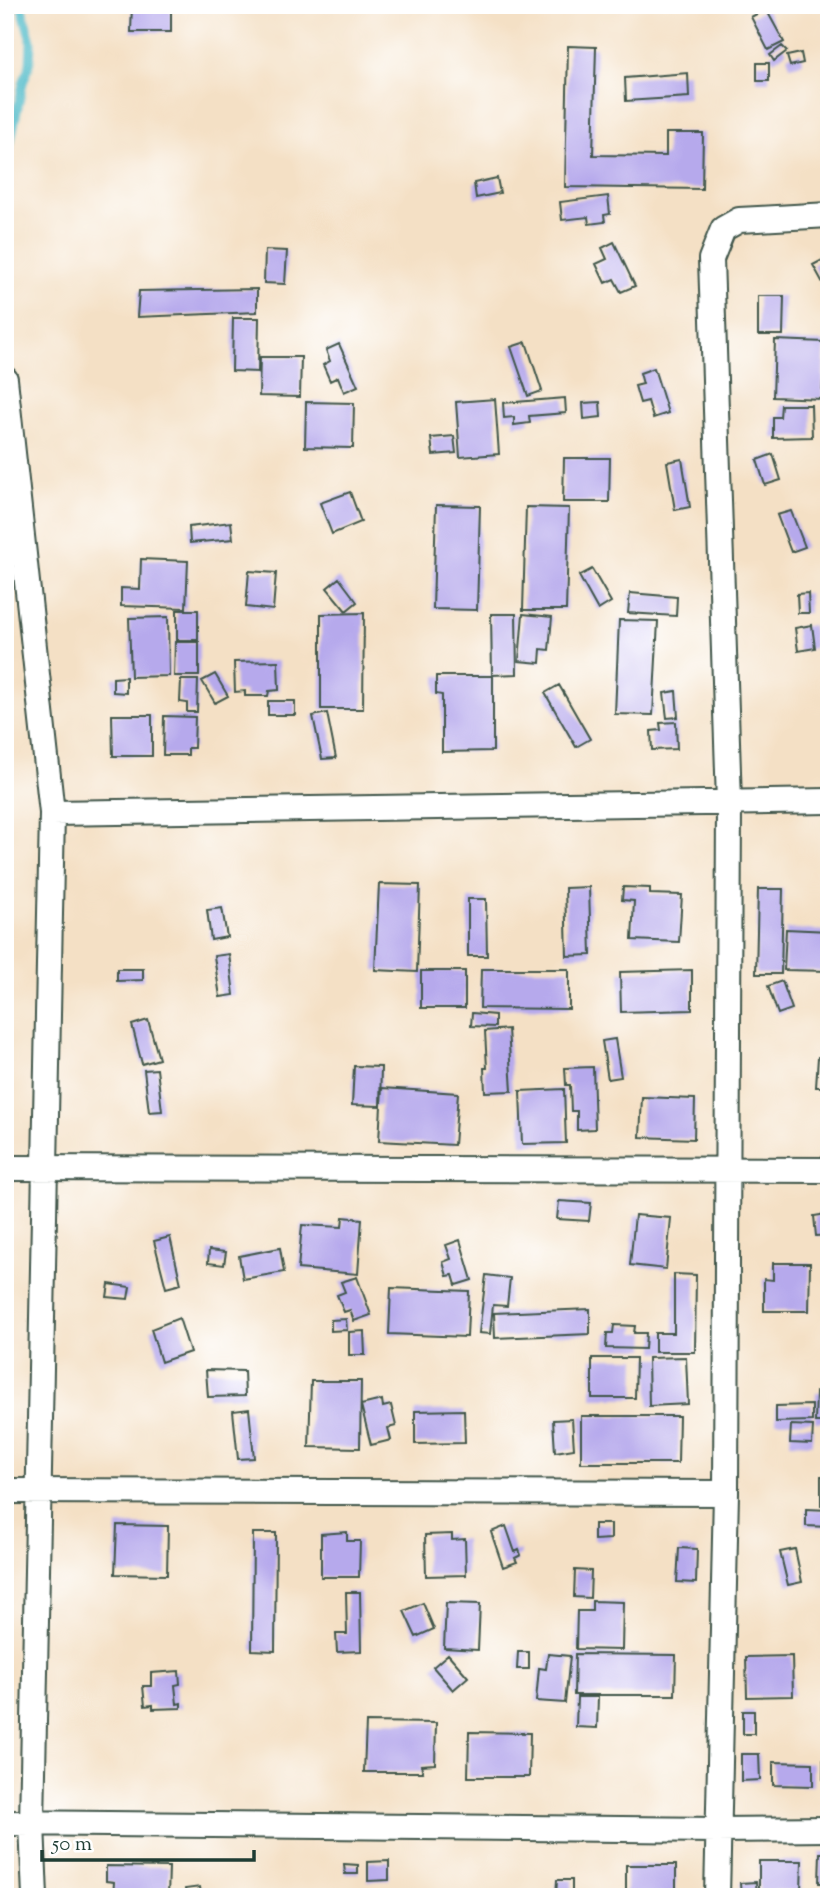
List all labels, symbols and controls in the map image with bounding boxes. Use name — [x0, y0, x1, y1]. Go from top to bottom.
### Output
scale bar — [42, 1818, 254, 1862]
text: 50 m — [51, 1830, 92, 1860]

